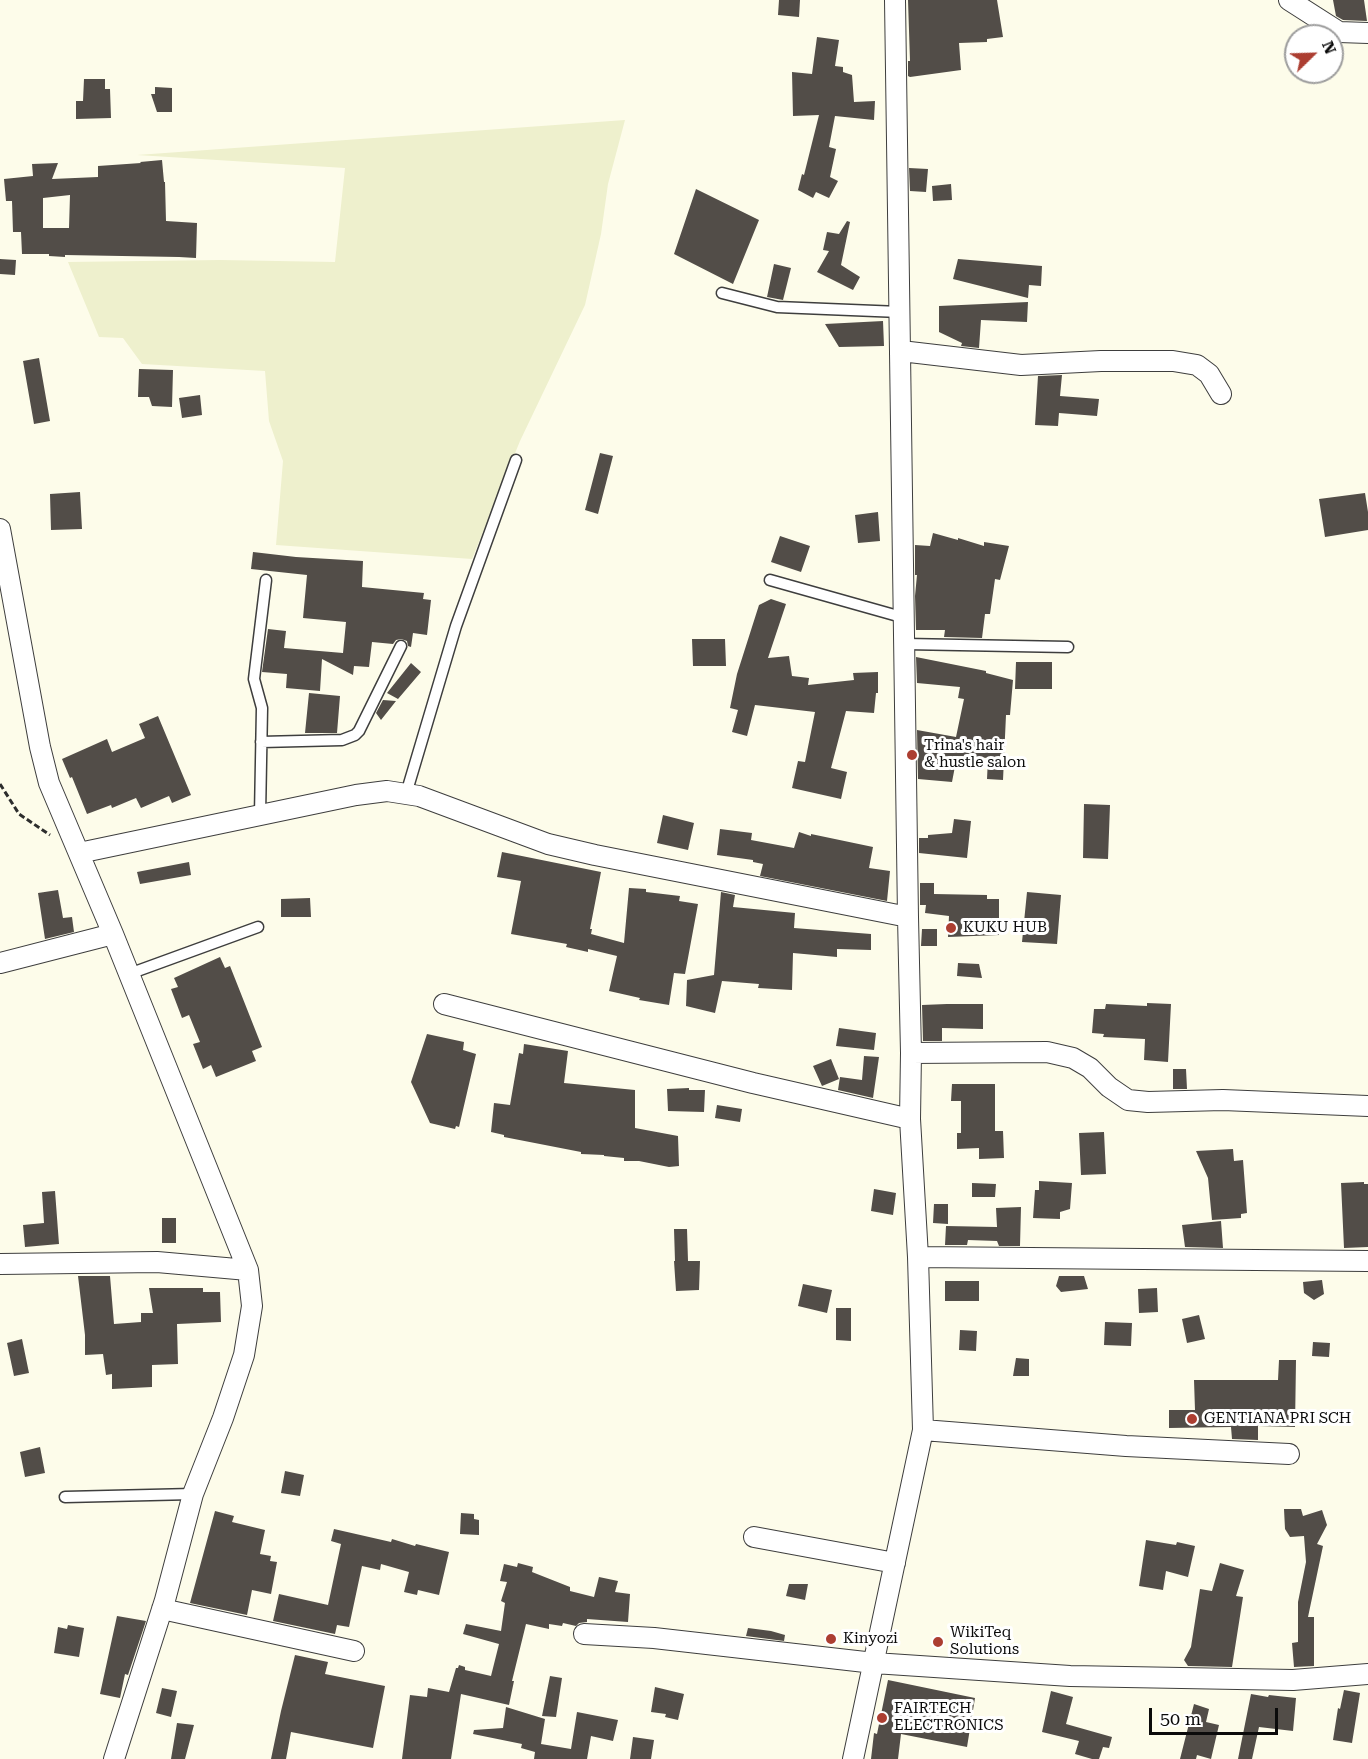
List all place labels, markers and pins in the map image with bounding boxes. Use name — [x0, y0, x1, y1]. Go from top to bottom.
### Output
place label: Trina's hair & hustle salon — [924, 737, 1026, 772]
marker: Trina's hair & hustle salon — [905, 748, 919, 762]
place label: KUKU HUB — [963, 919, 1047, 937]
marker: KUKU HUB — [944, 921, 958, 935]
place label: GENTIANA PRI SCH — [1204, 1410, 1351, 1428]
marker: GENTIANA PRI SCH — [1185, 1412, 1199, 1426]
place label: WikiTeq Solutions — [950, 1624, 1019, 1659]
place label: Kinyozi — [843, 1630, 898, 1648]
marker: Kinyozi — [824, 1632, 838, 1646]
marker: WikiTeq Solutions — [931, 1635, 945, 1649]
place label: FAIRTECH ELECTRONICS — [894, 1700, 1004, 1735]
marker: FAIRTECH ELECTRONICS — [875, 1711, 889, 1725]

